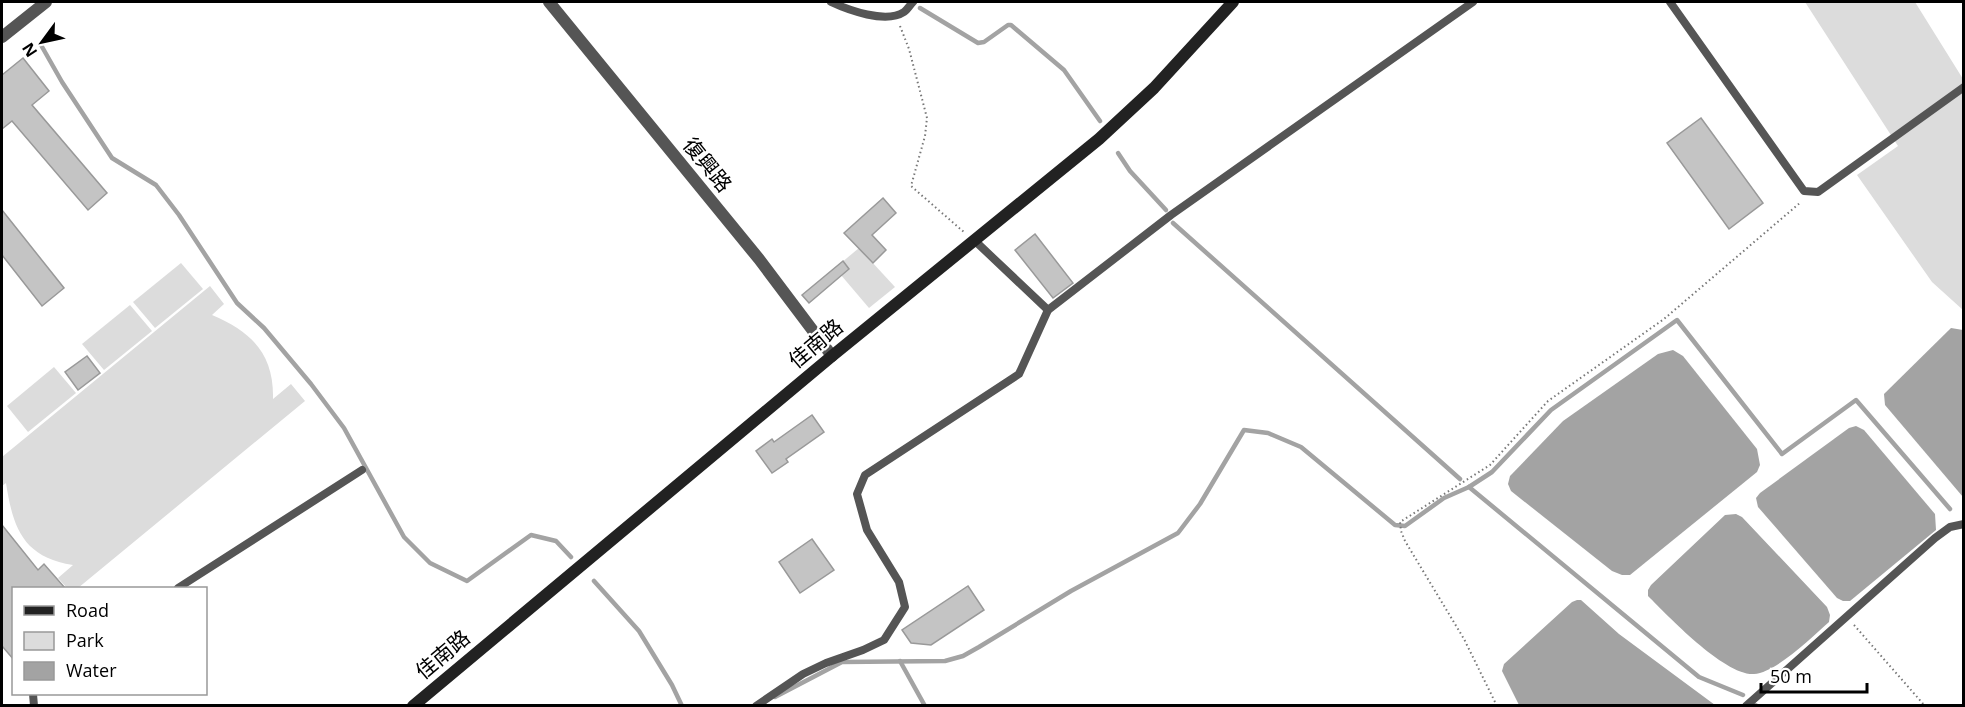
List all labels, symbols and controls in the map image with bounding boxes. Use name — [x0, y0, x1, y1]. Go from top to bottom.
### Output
north arrow — [12, 12, 72, 72]
text: N — [17, 39, 42, 62]
street label: 復興路 — [677, 131, 738, 198]
street label: 佳南路 — [782, 312, 848, 374]
legend — [12, 587, 207, 695]
text: Road — [66, 598, 109, 622]
street label: 佳南路 — [409, 623, 475, 685]
text: Park — [66, 628, 104, 652]
scale bar — [1761, 656, 1868, 694]
text: Water — [66, 658, 117, 682]
text: 50 m — [1770, 664, 1812, 688]

